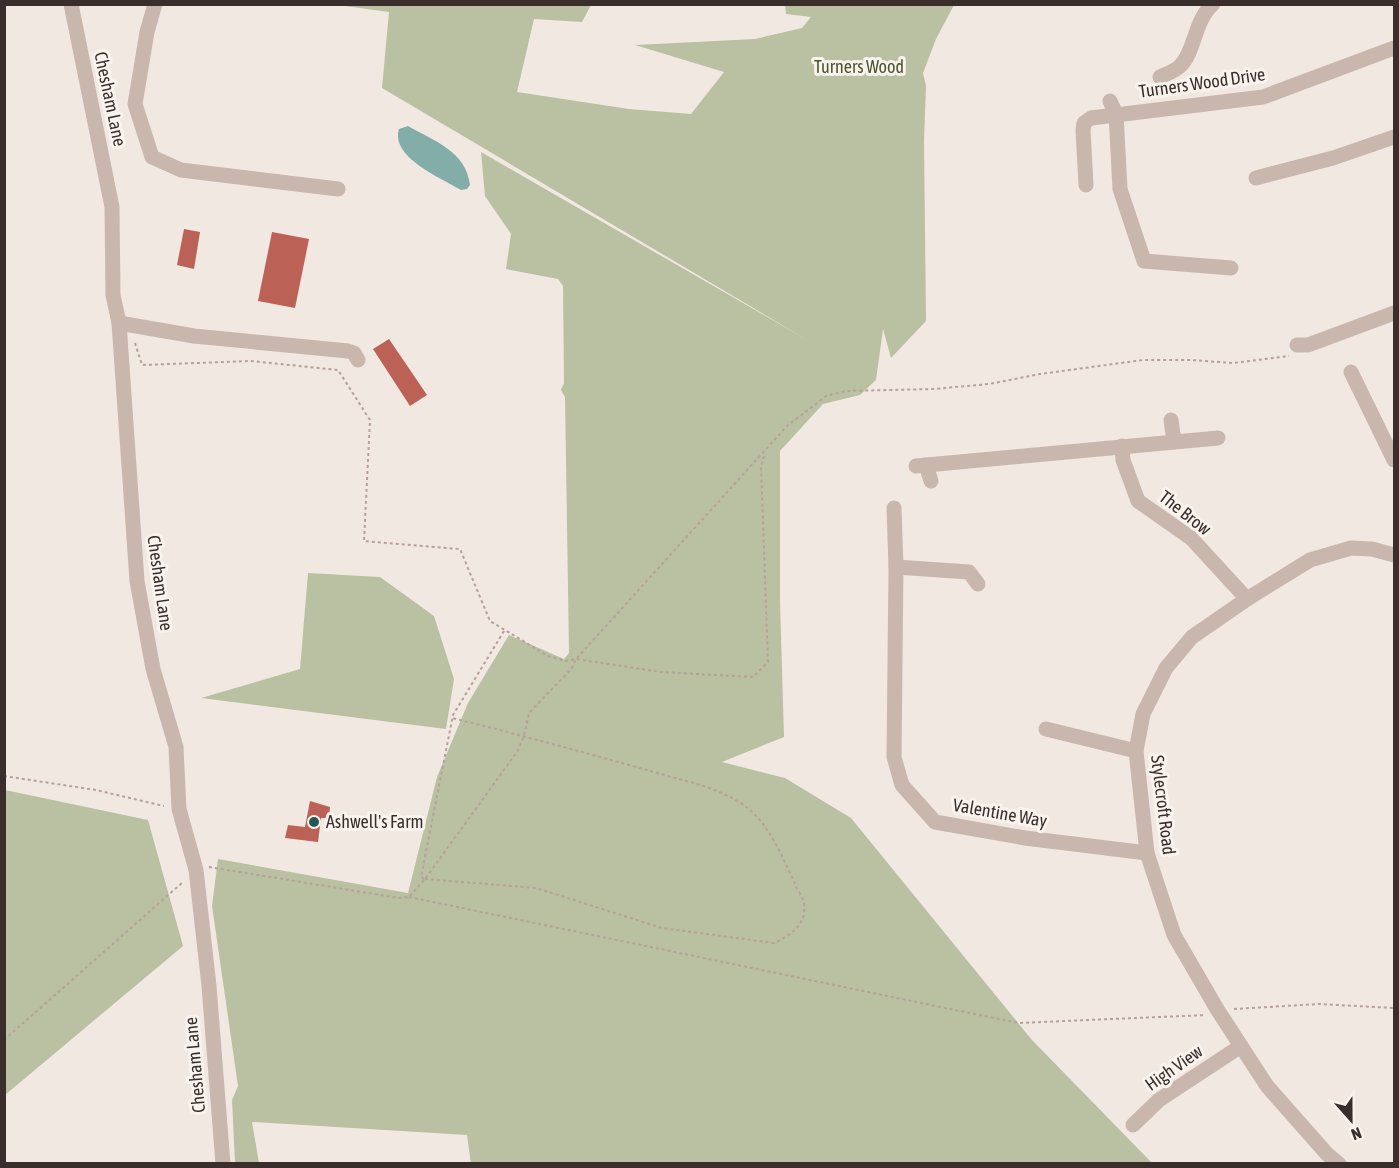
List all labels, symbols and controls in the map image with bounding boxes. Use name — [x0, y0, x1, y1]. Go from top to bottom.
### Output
street label: Chesham Lane — [90, 50, 131, 148]
park label: Turners Wood — [814, 56, 904, 77]
street label: Turners Wood Drive — [1137, 63, 1266, 102]
street label: The Brow — [1155, 486, 1216, 539]
street label: Chesham Lane — [143, 534, 178, 632]
street label: Stylecroft Road — [1147, 754, 1180, 856]
street label: Valentine Way — [951, 794, 1049, 831]
place label: Ashwell's Farm — [326, 811, 424, 832]
marker: Ashwell's Farm — [307, 815, 321, 829]
street label: Chesham Lane — [180, 1016, 209, 1114]
street label: High View — [1141, 1040, 1207, 1095]
north arrow — [1321, 1090, 1381, 1150]
text: N — [1349, 1124, 1364, 1144]

